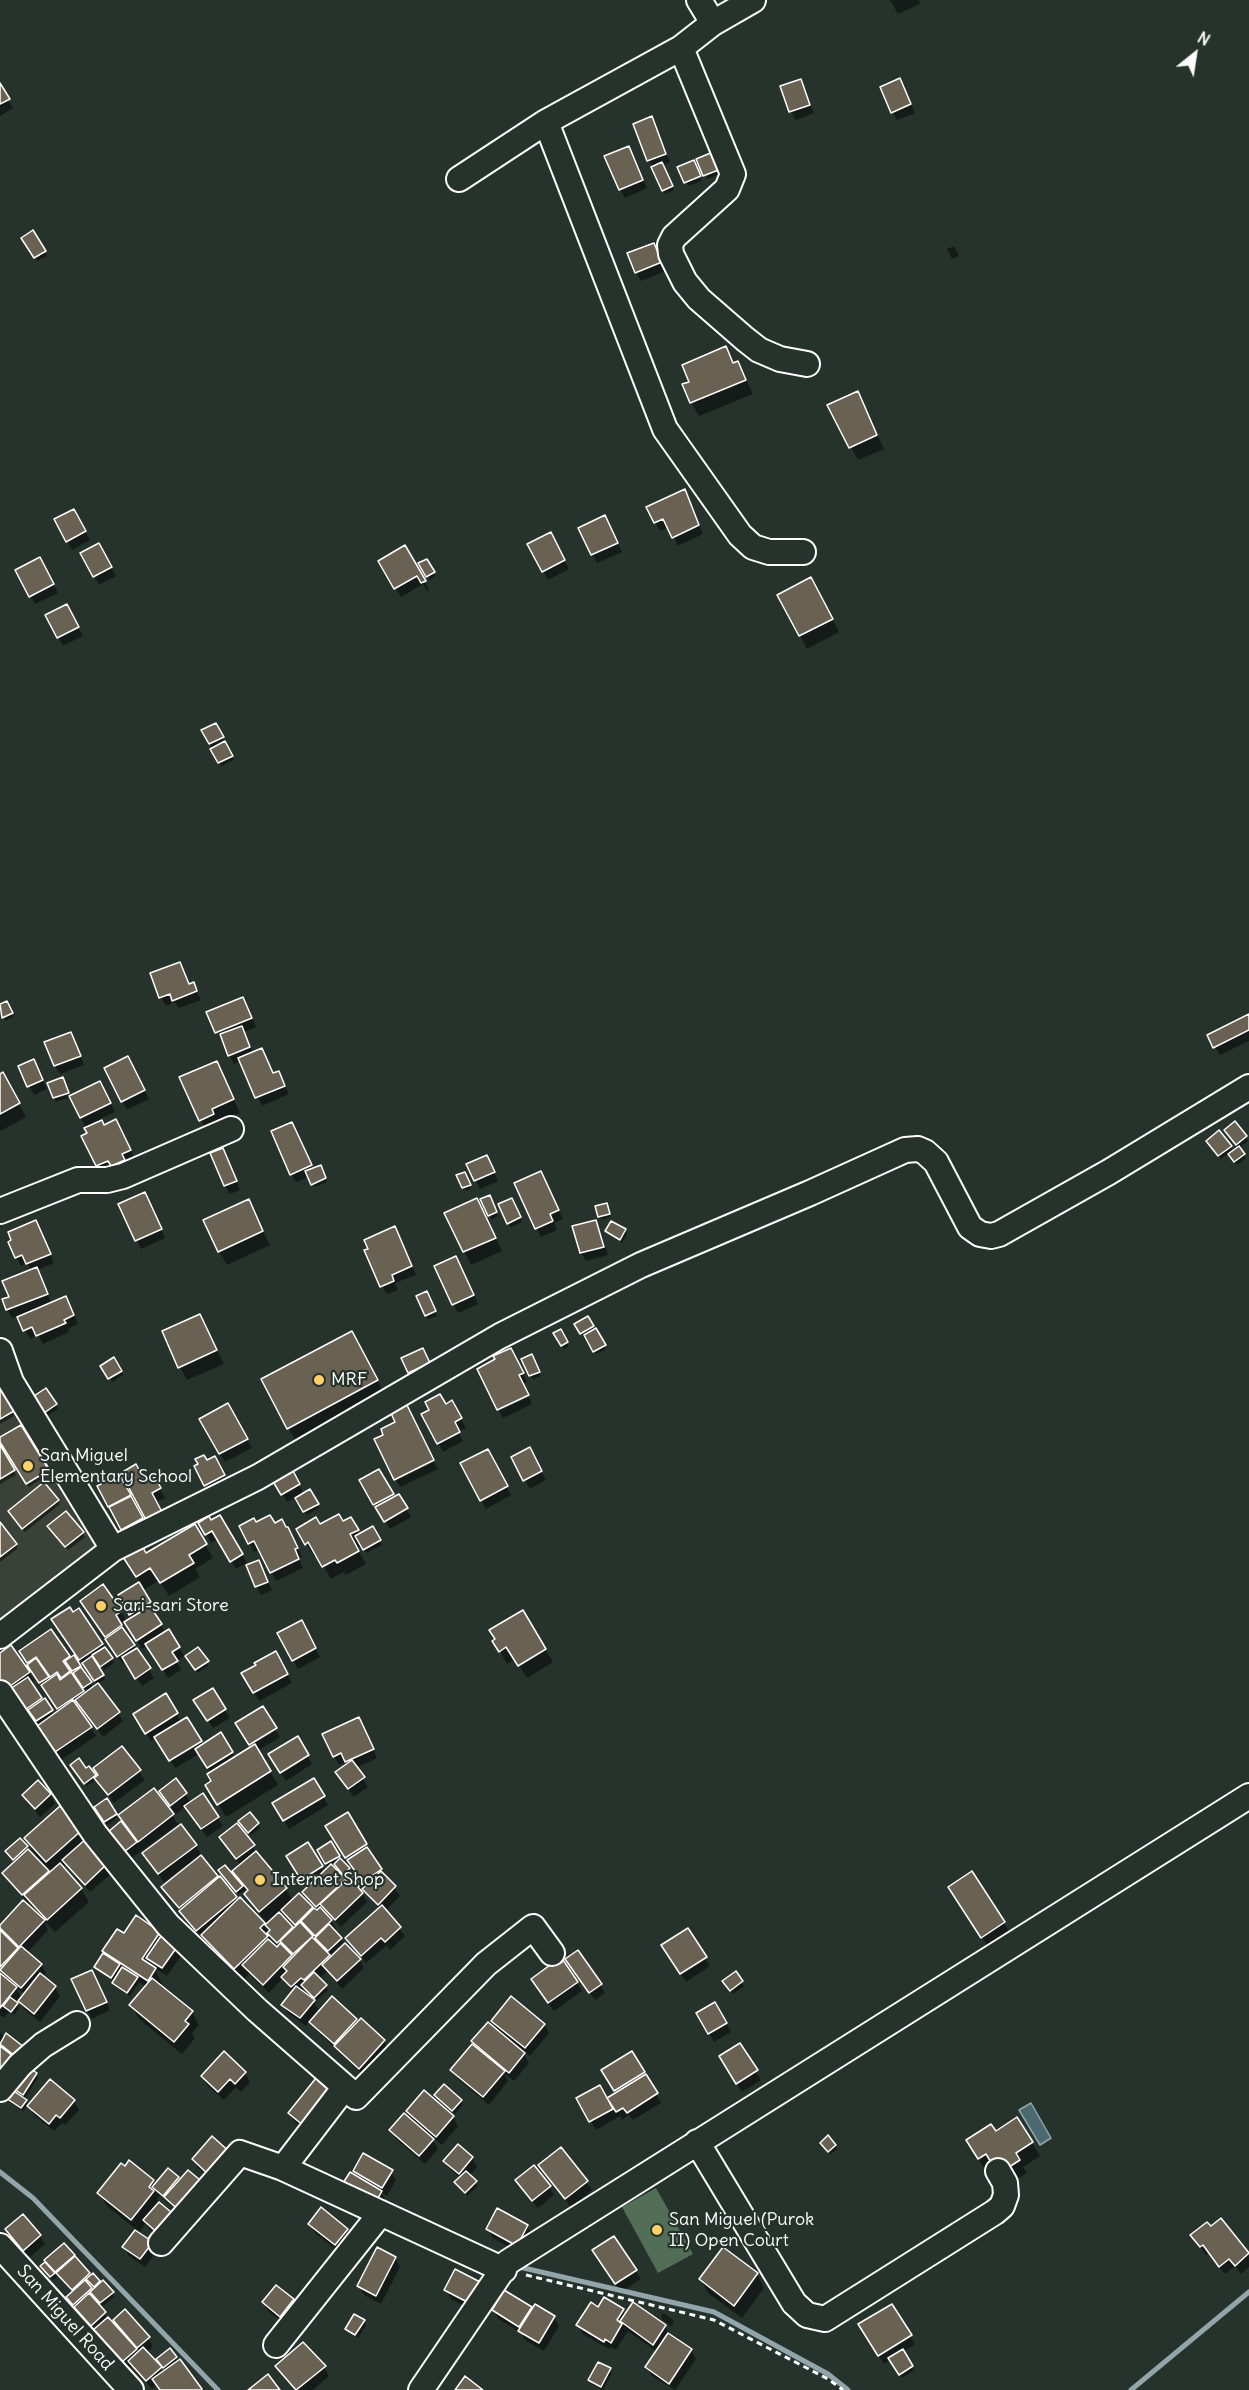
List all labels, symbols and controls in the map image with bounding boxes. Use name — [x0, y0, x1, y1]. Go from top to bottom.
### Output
north arrow — [1165, 24, 1225, 84]
text: N — [1194, 27, 1214, 50]
place label: MRF — [331, 1369, 367, 1391]
marker: MRF — [312, 1373, 326, 1387]
place label: San Miguel Elementary School — [40, 1445, 192, 1488]
marker: San Miguel Elementary School — [21, 1459, 35, 1473]
place label: Sari-sari Store — [113, 1595, 229, 1617]
marker: Sari-sari Store — [94, 1599, 108, 1613]
place label: Internet Shop — [272, 1869, 384, 1891]
marker: Internet Shop — [253, 1873, 267, 1887]
place label: San Miguel (Purok II) Open Court — [669, 2209, 814, 2252]
marker: San Miguel (Purok II) Open Court — [650, 2223, 664, 2237]
street label: San Miguel Road — [12, 2261, 118, 2375]

